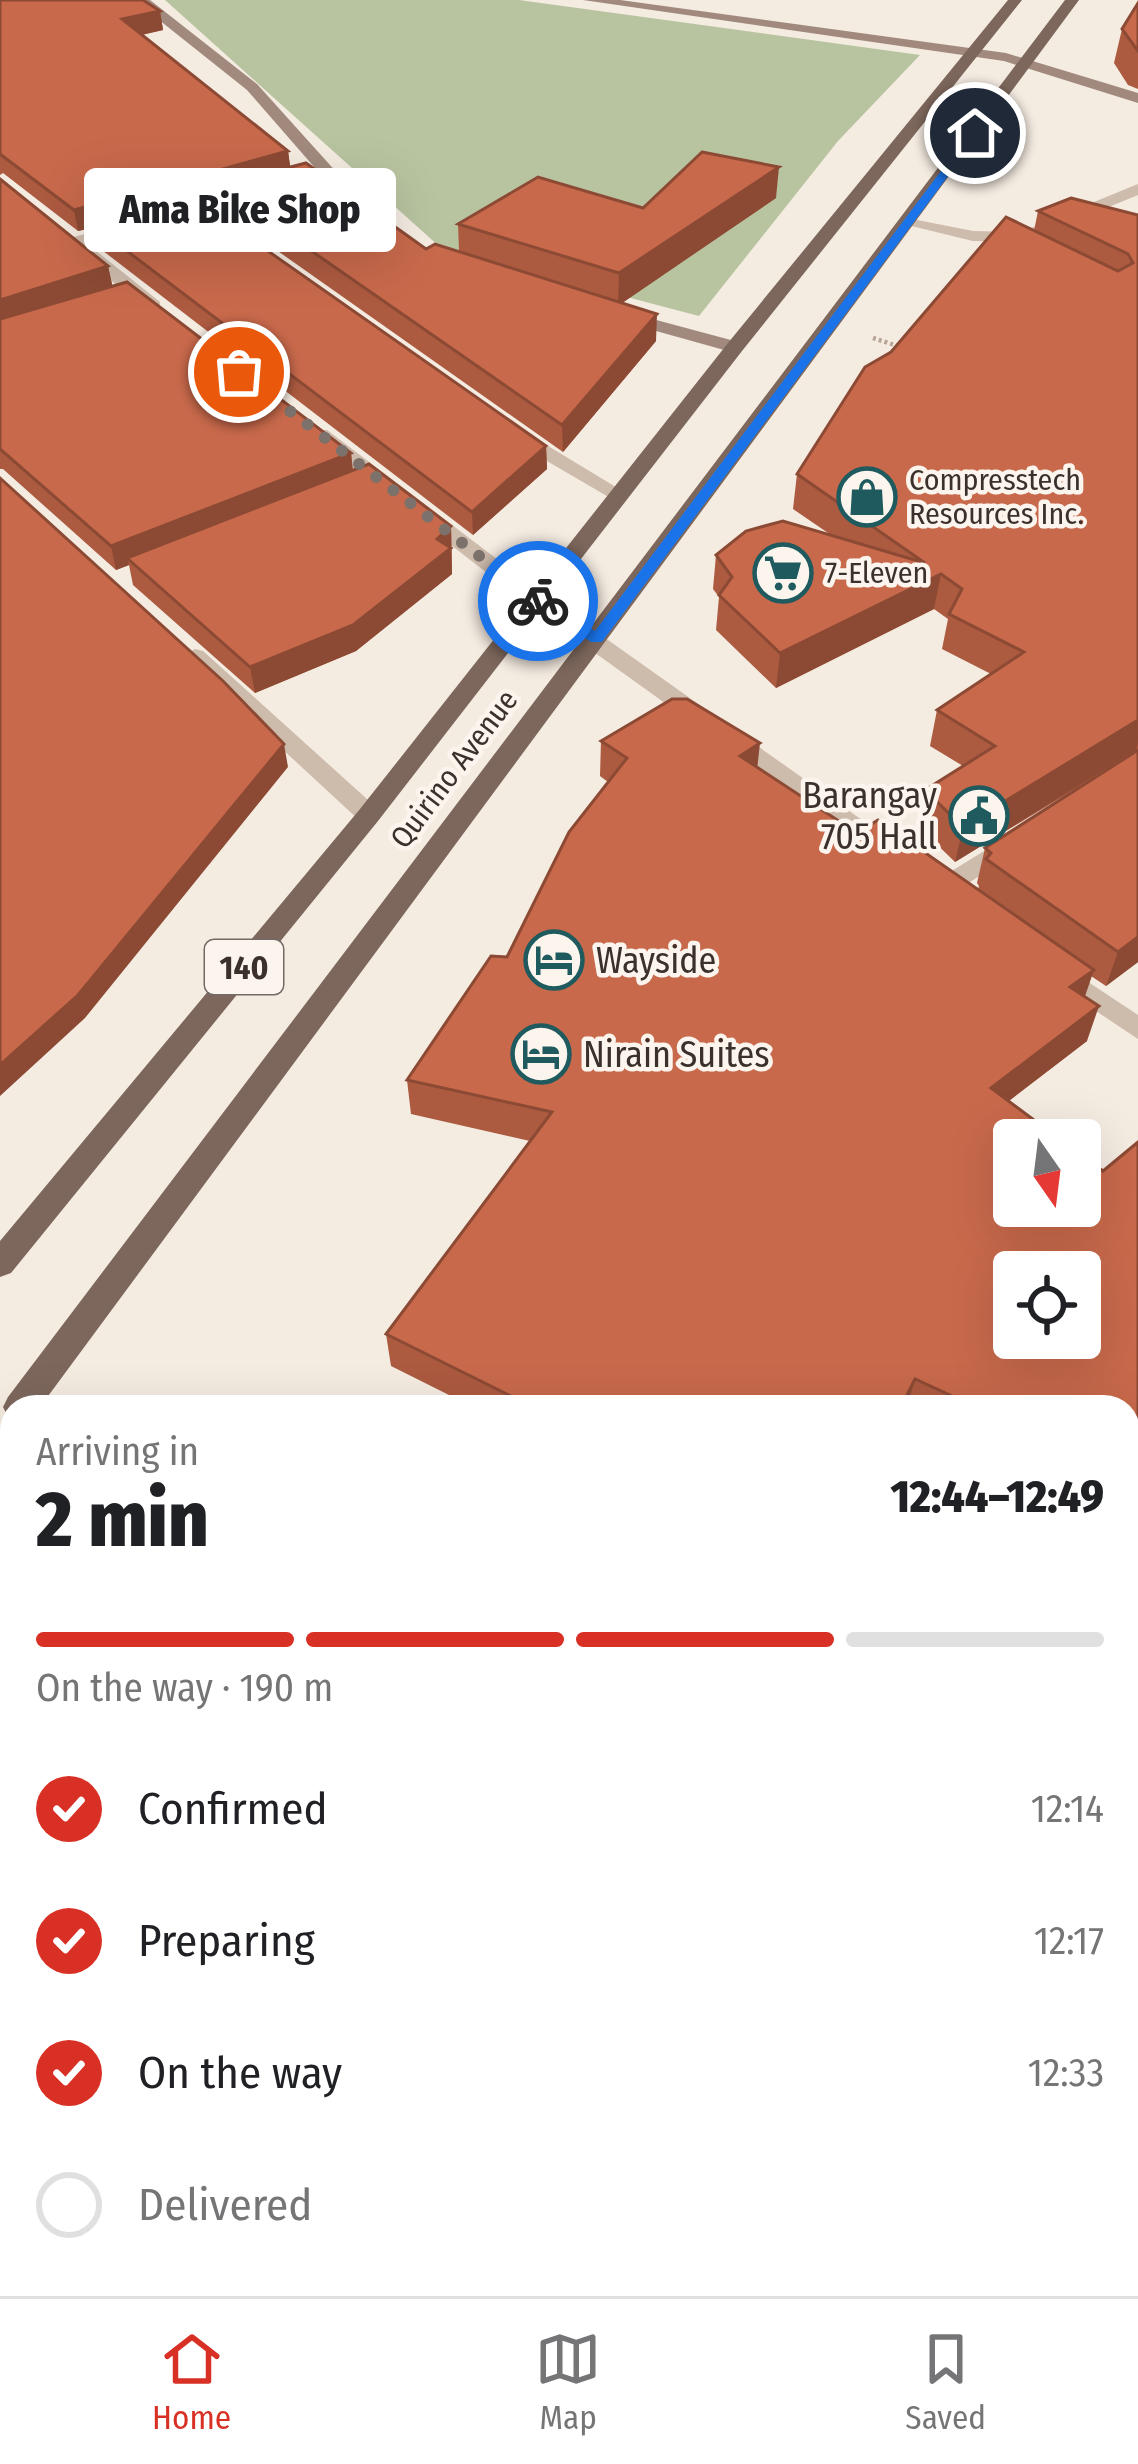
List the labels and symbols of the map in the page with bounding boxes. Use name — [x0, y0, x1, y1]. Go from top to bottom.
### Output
pin — [924, 82, 1026, 184]
callout: Ama Bike Shop — [83, 168, 395, 252]
pin — [188, 321, 290, 423]
place label: Compresstech Resources Inc. — [909, 462, 1084, 532]
shop icon: Compresstech Resources Inc. — [836, 466, 898, 528]
courier — [478, 541, 598, 661]
supermarket icon: 7-Eleven — [752, 542, 814, 604]
place label: 7-Eleven — [825, 555, 928, 591]
street label: Quirino Avenue — [383, 683, 525, 855]
place label: Barangay 705 Hall — [802, 774, 937, 859]
public building icon: Barangay 705 Hall — [948, 785, 1010, 847]
hotel icon: Wayside — [523, 929, 585, 991]
place label: Wayside — [596, 939, 716, 983]
road number: 140 — [205, 940, 283, 994]
hotel icon: Nirain Suites — [510, 1023, 572, 1085]
place label: Nirain Suites — [583, 1033, 770, 1077]
north arrow — [993, 1119, 1101, 1227]

